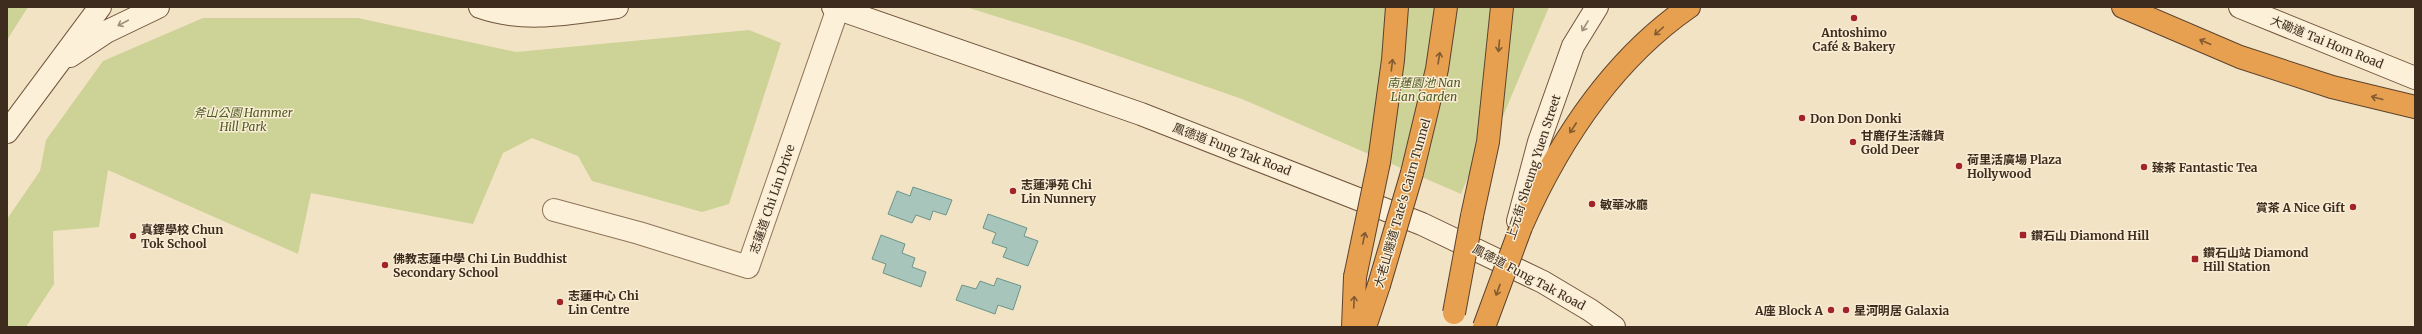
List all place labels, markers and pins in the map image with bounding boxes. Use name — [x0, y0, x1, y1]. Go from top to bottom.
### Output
marker: Antoshimo Café & Bakery — [1849, 13, 1859, 23]
place label: Antoshimo Café & Bakery — [1813, 25, 1896, 54]
place label: Don Don Donki — [1810, 111, 1902, 126]
marker: Don Don Donki — [1797, 113, 1807, 123]
place label: 甘鹿仔生活雜貨 Gold Deer — [1861, 128, 1945, 157]
marker: 甘鹿仔生活雜貨 Gold Deer — [1848, 137, 1858, 147]
place label: 荷里活廣場 Plaza Hollywood — [1967, 152, 2062, 181]
place label: 臻茶 Fantastic Tea — [2152, 160, 2258, 175]
marker: 荷里活廣場 Plaza Hollywood — [1954, 161, 1964, 171]
marker: 臻茶 Fantastic Tea — [2139, 162, 2149, 172]
place label: 志蓮淨苑 Chi Lin Nunnery — [1021, 177, 1097, 206]
marker: 志蓮淨苑 Chi Lin Nunnery — [1008, 186, 1018, 196]
place label: 敏華冰廳 — [1600, 197, 1648, 212]
marker: 敏華冰廳 — [1587, 199, 1597, 209]
place label: 賞茶 A Nice Gift — [2256, 200, 2345, 215]
marker: 賞茶 A Nice Gift — [2348, 202, 2358, 212]
place label: 真鐸學校 Chun Tok School — [141, 222, 223, 251]
place label: 鑽石山 Diamond Hill — [2031, 228, 2149, 243]
marker: 鑽石山 Diamond Hill — [2018, 230, 2028, 240]
marker: 真鐸學校 Chun Tok School — [128, 231, 138, 241]
place label: 鑽石山站 Diamond Hill Station — [2203, 245, 2309, 274]
place label: 佛教志蓮中學 Chi Lin Buddhist Secondary School — [393, 251, 567, 280]
marker: 鑽石山站 Diamond Hill Station — [2190, 254, 2200, 264]
marker: 佛教志蓮中學 Chi Lin Buddhist Secondary School — [380, 260, 390, 270]
place label: 志蓮中心 Chi Lin Centre — [568, 288, 639, 317]
marker: 志蓮中心 Chi Lin Centre — [555, 297, 565, 307]
place label: A座 Block A — [1754, 303, 1824, 318]
place label: 星河明居 Galaxia — [1854, 303, 1949, 318]
marker: A座 Block A — [1826, 305, 1836, 315]
marker: 星河明居 Galaxia — [1841, 305, 1851, 315]

